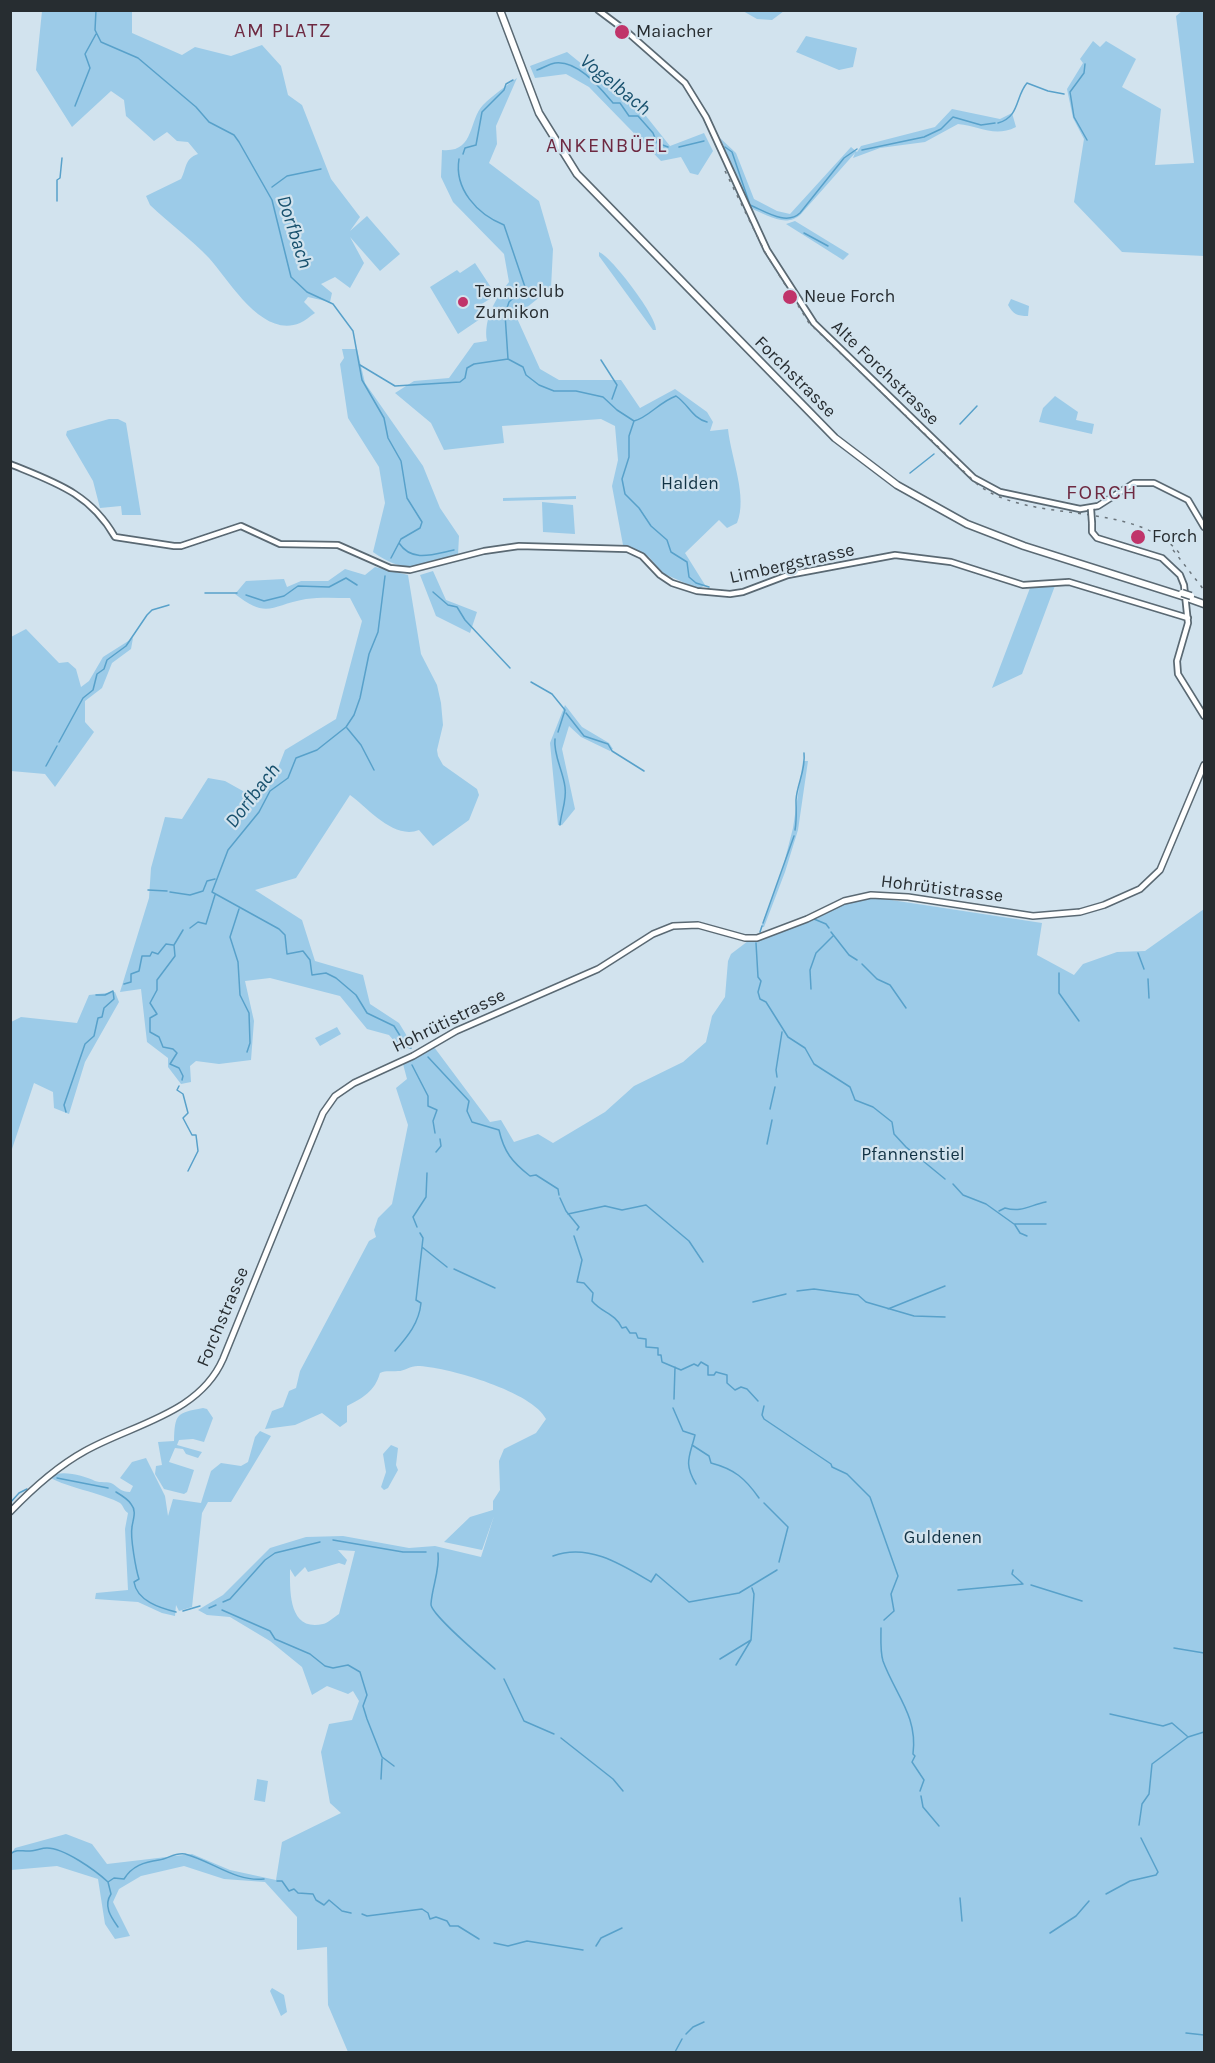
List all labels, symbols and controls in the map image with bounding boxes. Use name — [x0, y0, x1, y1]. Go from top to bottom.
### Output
district label: AM PLATZ — [234, 19, 332, 43]
place label: Maiacher — [636, 21, 712, 43]
marker: Maiacher — [613, 23, 631, 41]
water label: Vogelbach — [575, 49, 655, 121]
district label: ANKENBÜEL — [546, 134, 668, 158]
water label: Dorfbach — [271, 192, 317, 272]
place label: Tennisclub Zumikon — [475, 281, 564, 324]
place label: Neue Forch — [804, 286, 895, 308]
marker: Neue Forch — [781, 288, 799, 306]
marker: Tennisclub Zumikon — [456, 295, 470, 309]
street label: Alte Forchstrasse — [826, 316, 944, 430]
street label: Forchstrasse — [750, 332, 840, 422]
park label: Halden — [661, 473, 719, 495]
district label: FORCH — [1066, 480, 1138, 506]
place label: Forch — [1152, 526, 1197, 548]
marker: Forch — [1129, 528, 1147, 546]
street label: Limbergstrasse — [727, 539, 857, 589]
water label: Dorfbach — [220, 759, 286, 833]
street label: Hohrütistrasse — [880, 871, 1004, 907]
street label: Hohrütistrasse — [389, 984, 509, 1058]
park label: Pfannenstiel — [861, 1144, 965, 1166]
street label: Forchstrasse — [192, 1264, 254, 1370]
park label: Guldenen — [904, 1527, 982, 1549]

